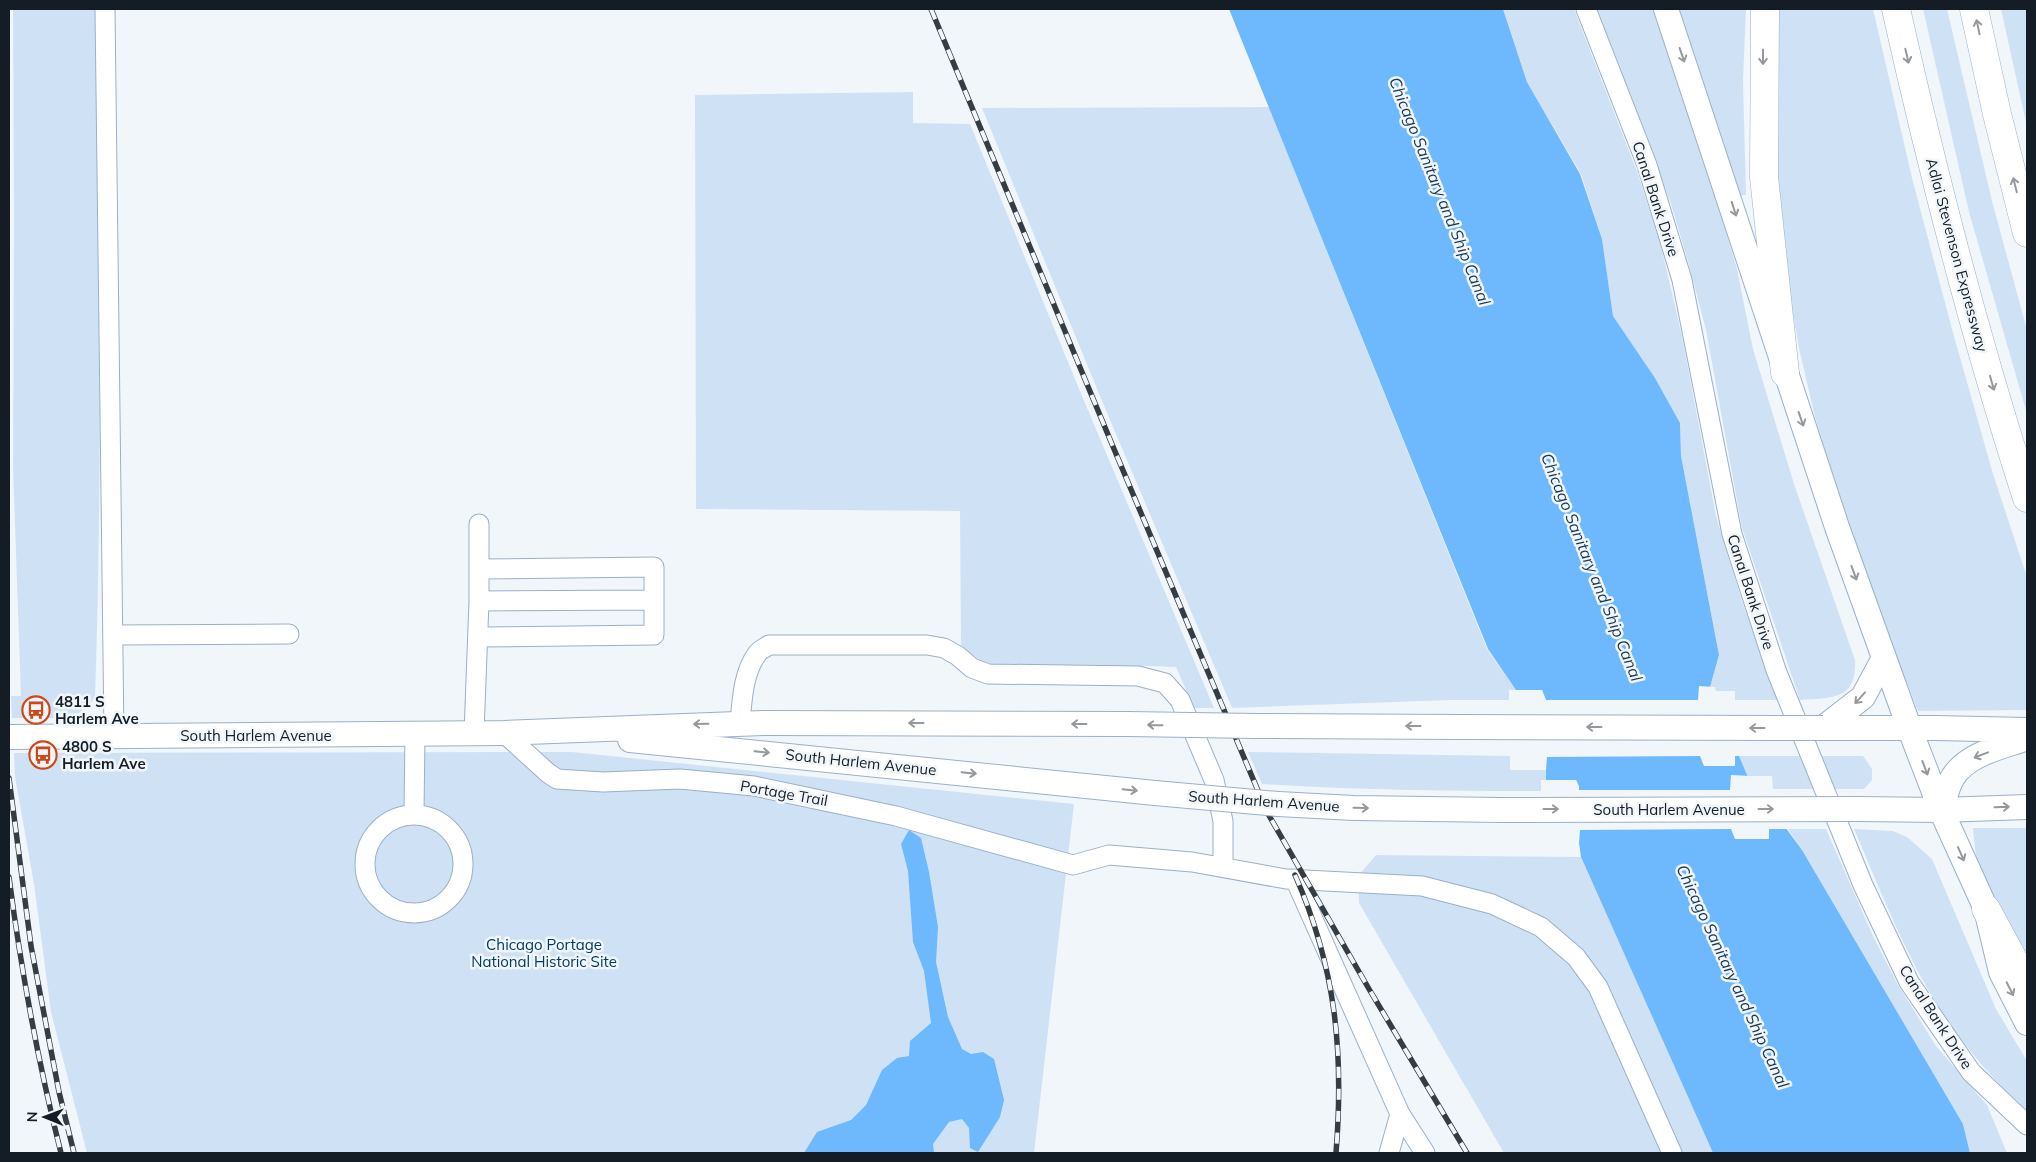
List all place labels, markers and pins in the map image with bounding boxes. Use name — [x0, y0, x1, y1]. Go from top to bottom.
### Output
place label: 4811 S Harlem Ave — [55, 692, 139, 728]
bus stop icon: 4811 S Harlem Ave — [21, 695, 51, 725]
place label: 4800 S Harlem Ave — [62, 737, 146, 773]
bus stop icon: 4800 S Harlem Ave — [28, 740, 58, 770]

